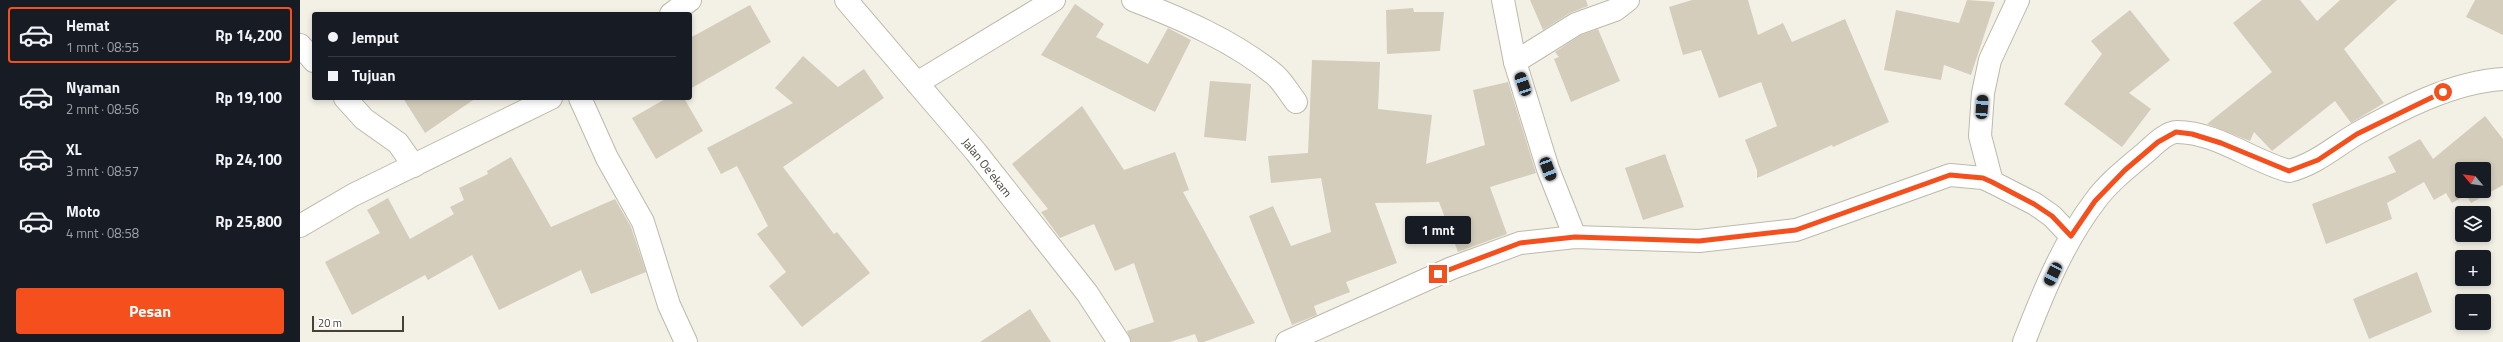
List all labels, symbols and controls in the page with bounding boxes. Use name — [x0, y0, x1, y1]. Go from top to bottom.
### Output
text: Hemat — [66, 14, 109, 37]
icon: car — [18, 17, 54, 53]
text: Rp 14,200 — [215, 24, 282, 47]
text: Jemput — [352, 26, 399, 49]
text: 1 mnt · 08:55 — [66, 37, 139, 57]
text: Tujuan — [352, 64, 396, 87]
car — [1513, 71, 1533, 97]
text: Nyaman — [66, 76, 120, 99]
icon: car — [18, 79, 54, 115]
route start — [2434, 83, 2452, 101]
text: Rp 19,100 — [215, 86, 282, 109]
car — [1975, 95, 1989, 119]
text: 2 mnt · 08:56 — [66, 99, 139, 119]
street label: Jalan Oe'ekam — [958, 133, 1017, 201]
text: XL — [66, 138, 82, 161]
icon: car — [18, 141, 54, 177]
text: Rp 24,100 — [215, 148, 282, 171]
car — [1538, 156, 1558, 182]
text: 3 mnt · 08:57 — [66, 161, 139, 181]
north arrow — [2455, 162, 2491, 198]
map controls — [2455, 162, 2491, 330]
text: Moto — [66, 200, 100, 223]
icon: car — [18, 203, 54, 239]
button: layers — [2455, 206, 2491, 242]
text: Rp 25,800 — [215, 210, 282, 233]
callout: 1 mnt — [1405, 216, 1471, 244]
text: 1 mnt — [1422, 220, 1454, 240]
text: 4 mnt · 08:58 — [66, 223, 139, 243]
button: + — [2455, 250, 2491, 286]
car — [2042, 261, 2064, 287]
route end — [1429, 265, 1447, 283]
button: Pesan — [16, 288, 284, 334]
button: − — [2455, 294, 2491, 330]
scale bar — [312, 314, 404, 333]
text: 20 m — [318, 315, 342, 331]

